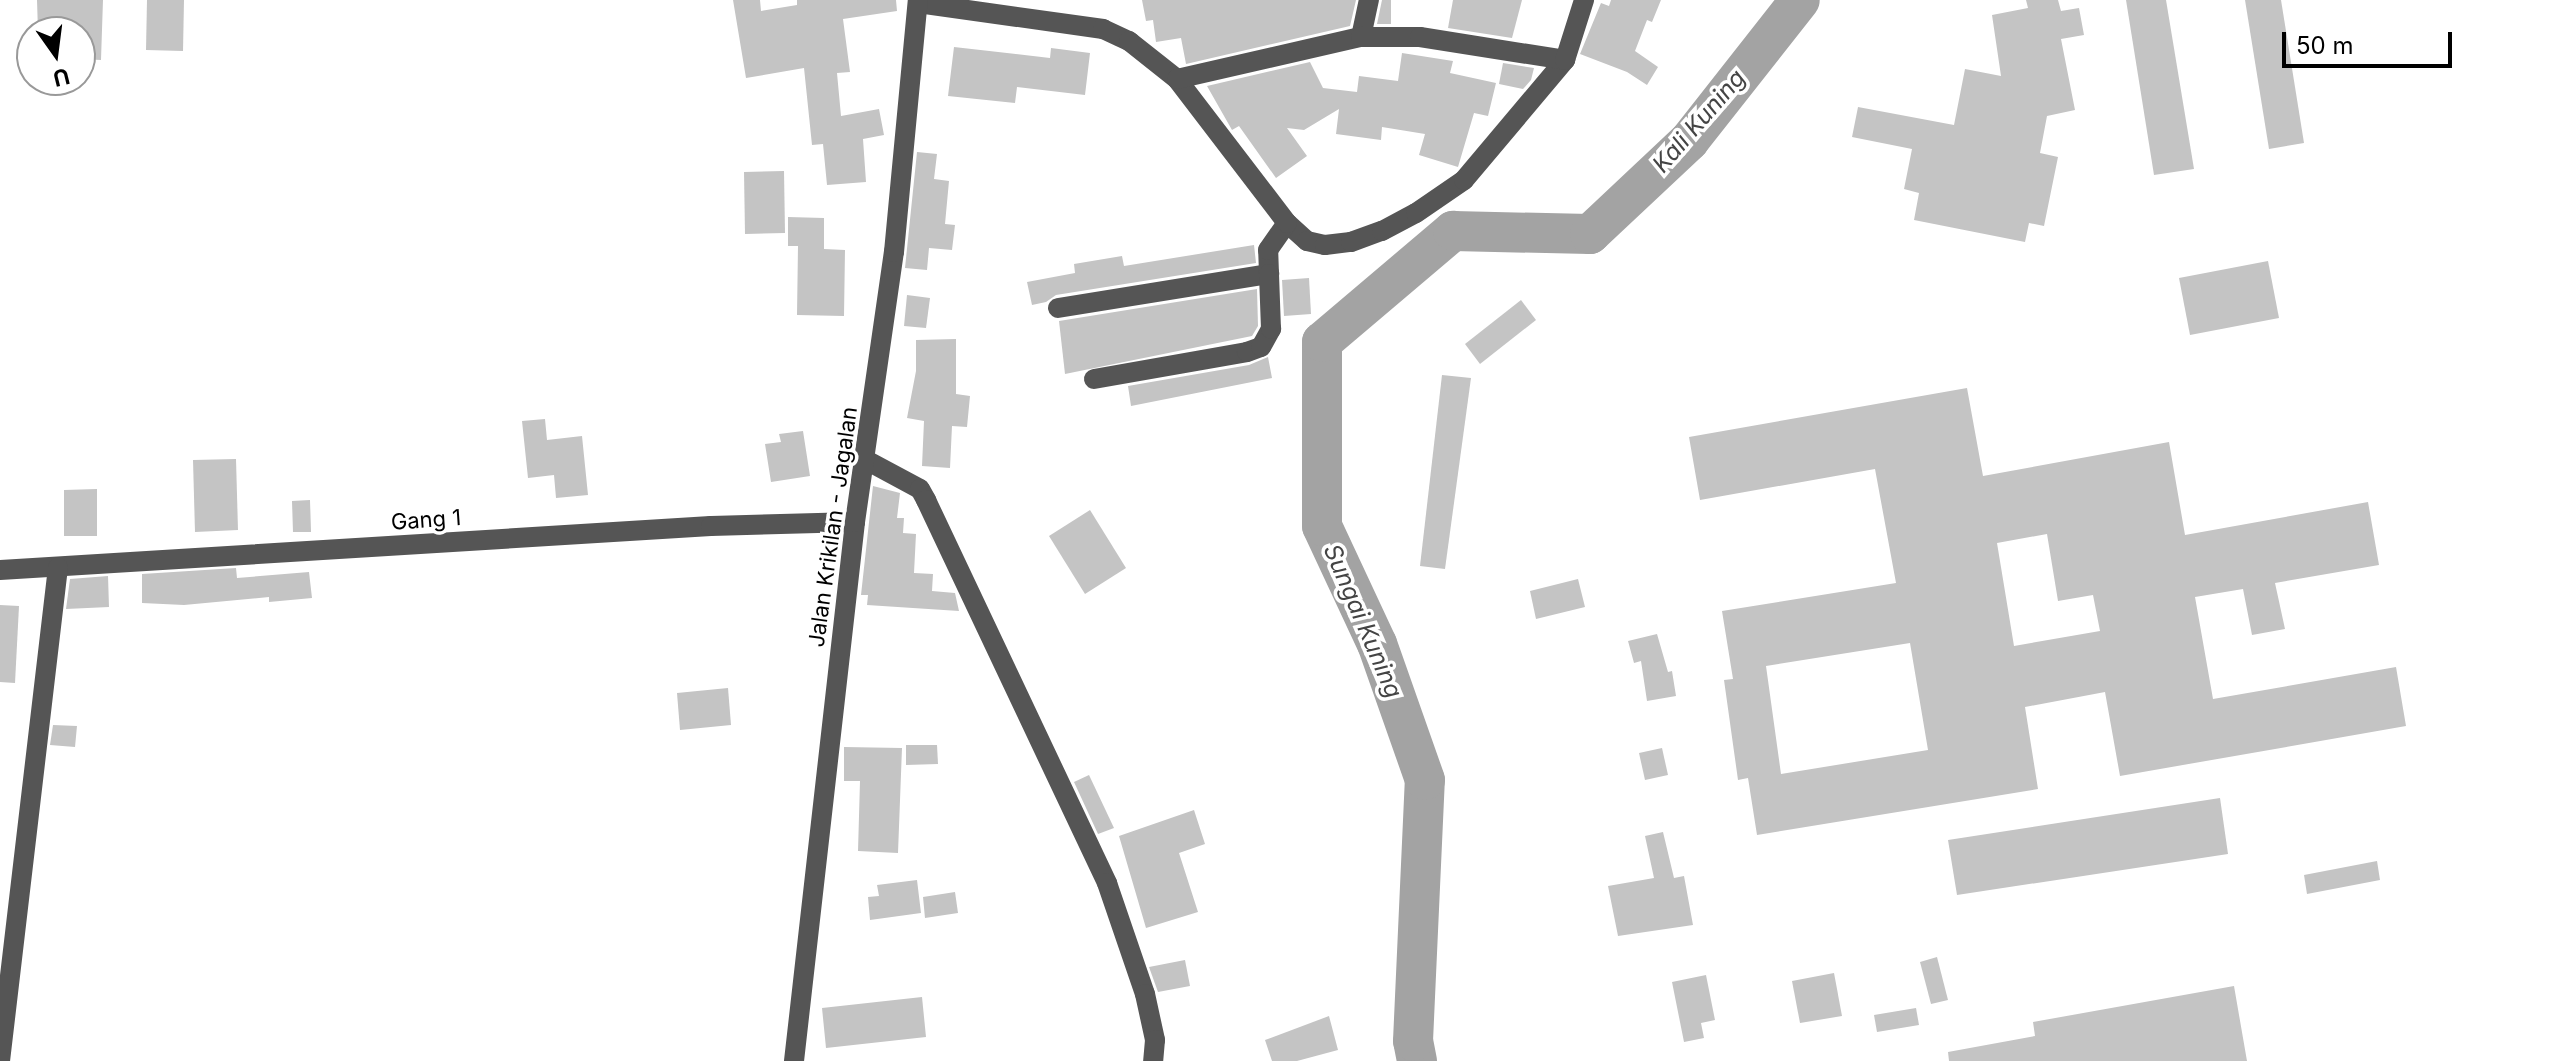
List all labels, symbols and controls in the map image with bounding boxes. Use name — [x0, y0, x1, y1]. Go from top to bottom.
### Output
north arrow — [16, 16, 96, 96]
scale bar — [2286, 16, 2456, 66]
text: 50 m — [2296, 31, 2354, 60]
text: U — [50, 63, 72, 92]
water label: Kali Kuning — [1647, 64, 1751, 178]
street label: Jalan Krikilan - Jagalan — [803, 405, 863, 649]
street label: Gang 1 — [390, 504, 462, 536]
water label: Sungai Kuning — [1318, 540, 1408, 702]

